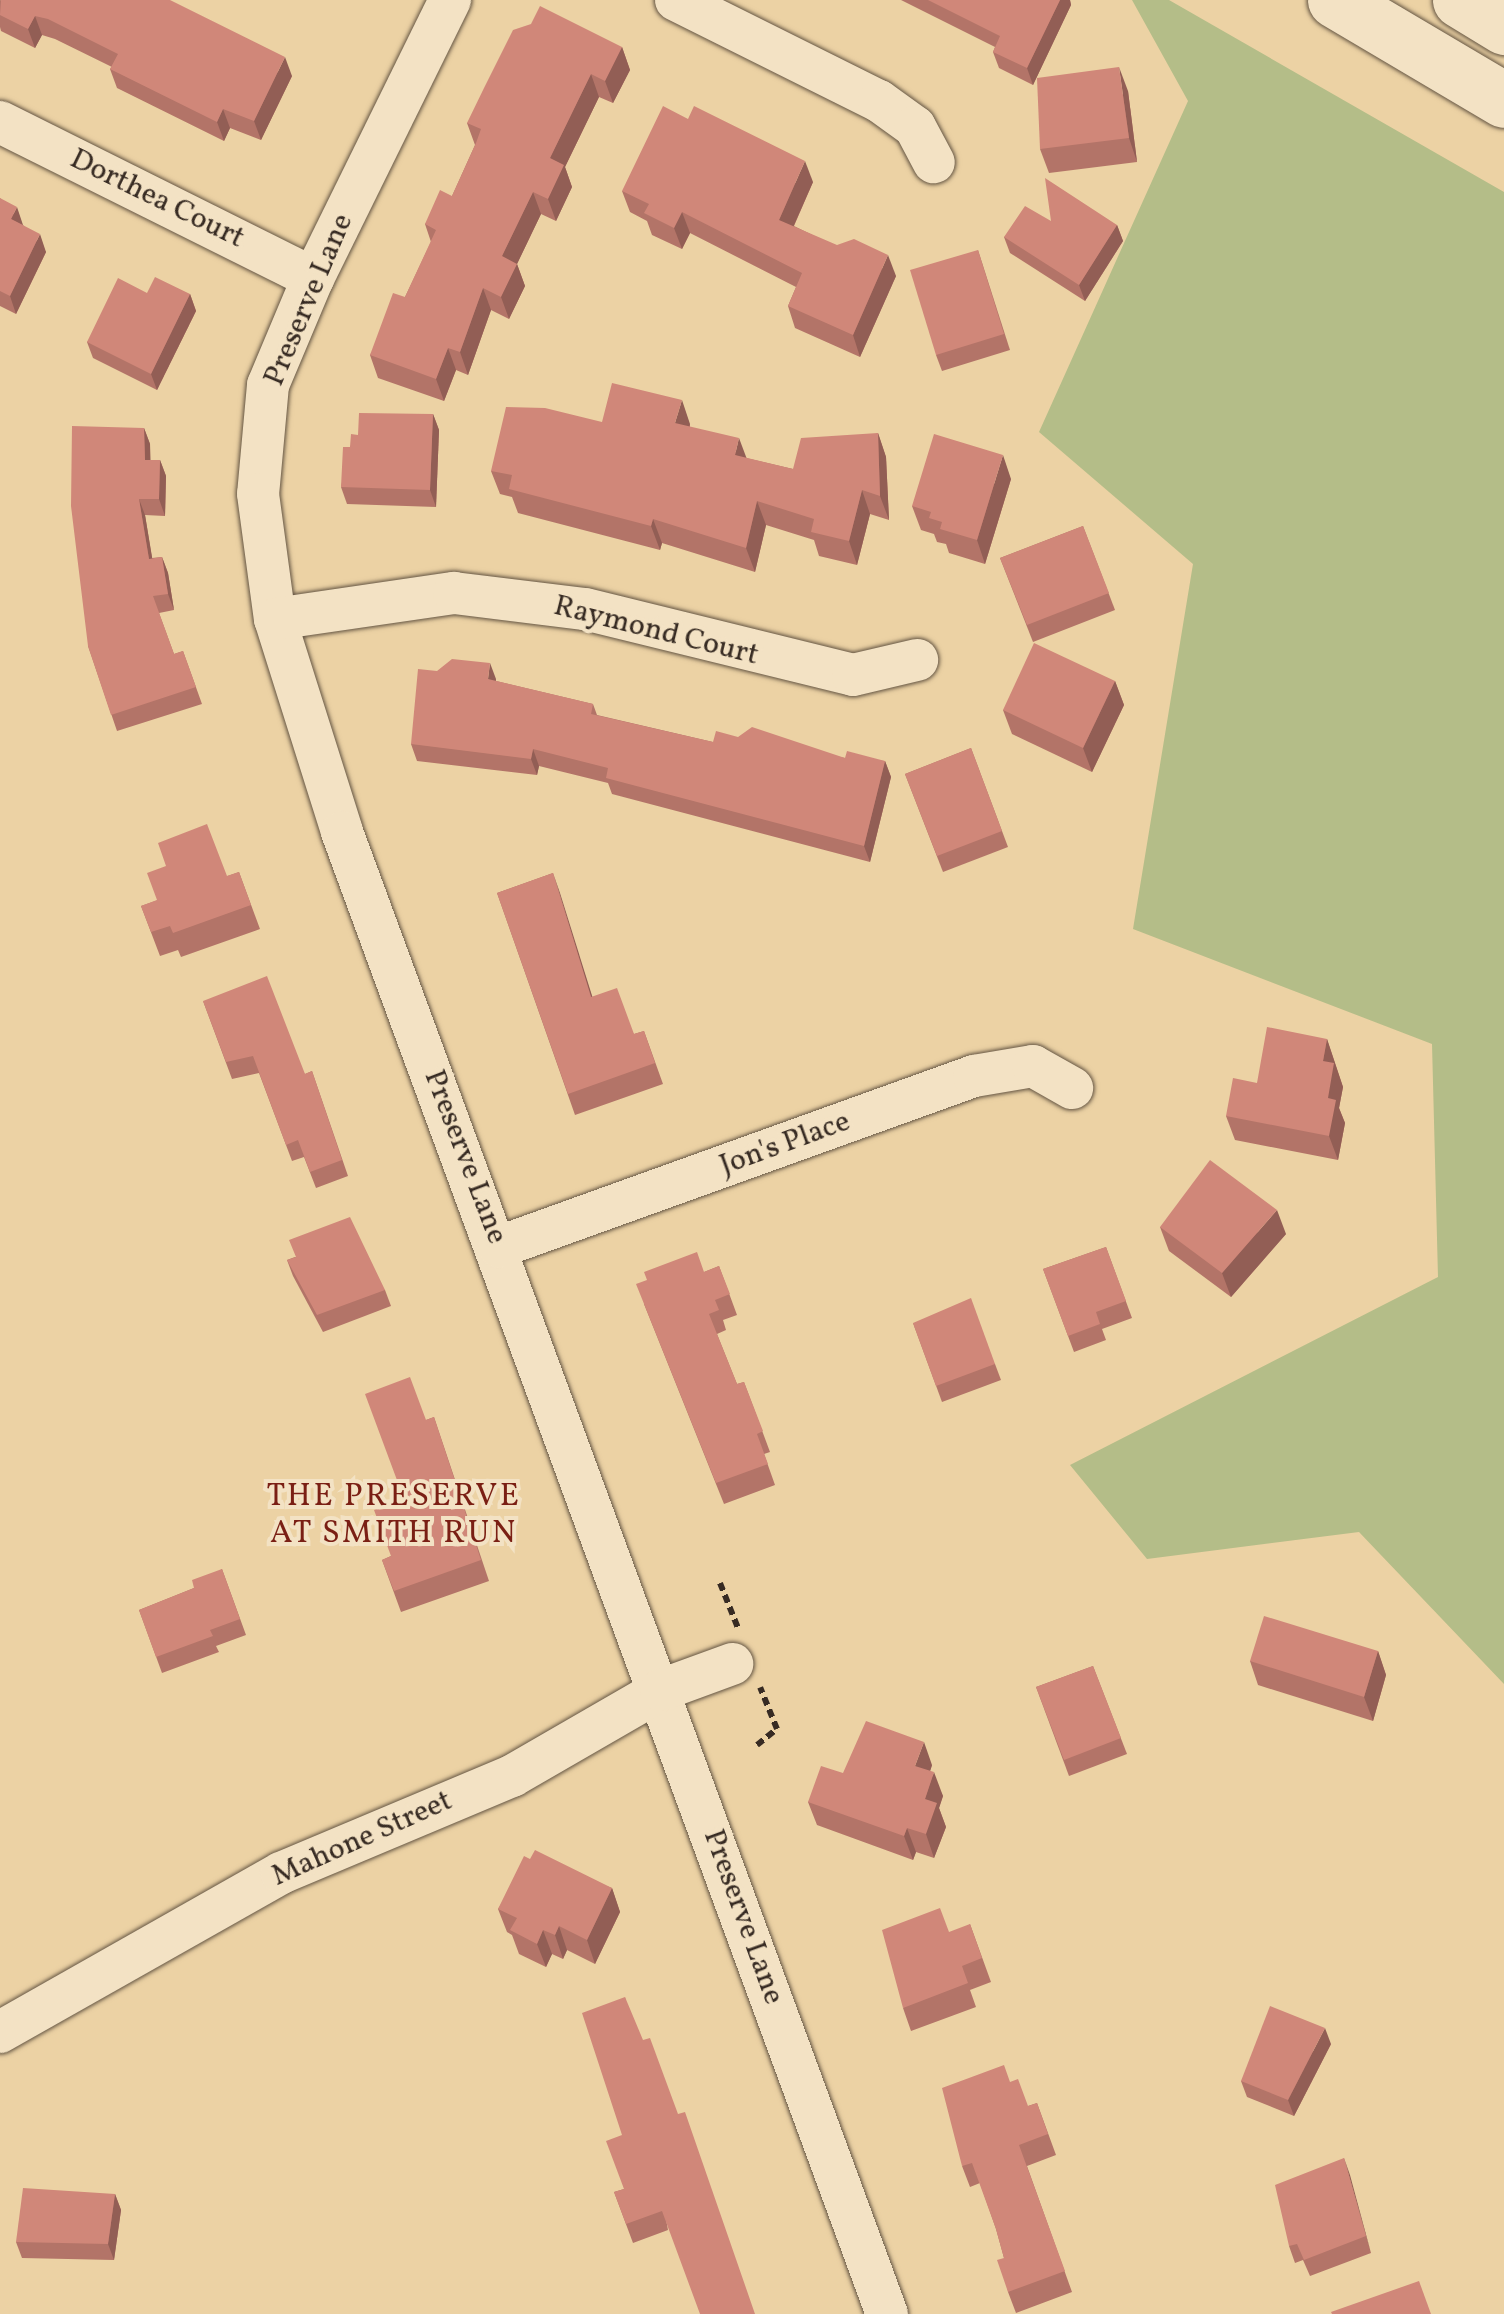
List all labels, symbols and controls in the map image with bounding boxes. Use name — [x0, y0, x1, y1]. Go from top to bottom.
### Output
street label: Dorthea Court — [64, 141, 250, 257]
street label: Preserve Lane — [257, 209, 361, 391]
street label: Raymond Court — [550, 588, 762, 674]
street label: Preserve Lane — [415, 1065, 515, 1249]
street label: Jon's Place — [715, 1104, 855, 1184]
district label: THE PRESERVE AT SMITH RUN — [266, 1479, 522, 1554]
street label: Mahone Street — [266, 1783, 458, 1895]
street label: Preserve Lane — [695, 1825, 791, 2009]

